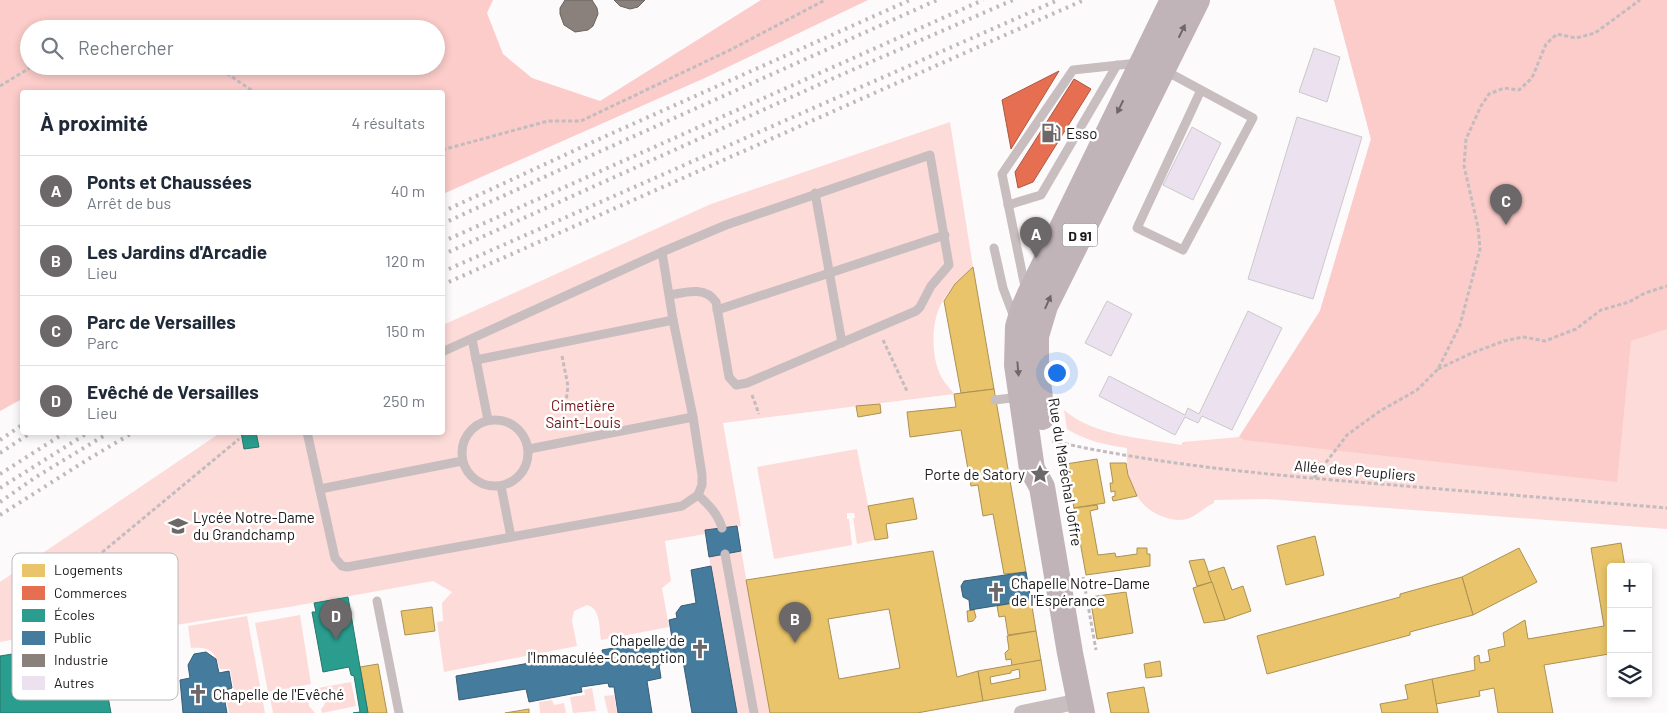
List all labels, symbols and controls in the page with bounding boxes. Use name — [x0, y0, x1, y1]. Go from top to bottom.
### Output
search box — [20, 20, 445, 75]
one-way arrow — [1178, 24, 1186, 38]
icon: search — [38, 34, 66, 62]
text: Rechercher — [78, 36, 174, 59]
one-way arrow — [1116, 99, 1125, 114]
text: À proximité — [40, 110, 148, 135]
text: 4 résultats — [351, 113, 425, 132]
fuel station icon: Esso — [1040, 122, 1062, 144]
place label: Esso — [1066, 124, 1097, 142]
text: Ponts et Chaussées — [87, 170, 252, 193]
text: A — [51, 181, 61, 200]
text: 40 m — [391, 181, 425, 200]
pin: C — [1490, 184, 1522, 225]
text: Arrêt de bus — [87, 193, 171, 212]
pin: A — [1020, 217, 1052, 258]
road number: D 91 — [1062, 224, 1098, 246]
text: Les Jardins d'Arcadie — [87, 240, 267, 263]
text: B — [51, 251, 61, 270]
text: 120 m — [385, 251, 425, 270]
text: Lieu — [87, 263, 117, 282]
one-way arrow — [1044, 295, 1052, 309]
text: Parc de Versailles — [87, 310, 236, 333]
text: C — [51, 321, 61, 340]
text: 150 m — [386, 321, 425, 340]
text: Parc — [87, 333, 119, 352]
your location — [1044, 360, 1070, 386]
one-way arrow — [1014, 361, 1022, 377]
text: Evêché de Versailles — [87, 380, 259, 403]
text: D — [51, 391, 61, 410]
text: 250 m — [383, 391, 425, 410]
park label: Cimetière Saint-Louis — [545, 396, 621, 431]
street label: Rue du Maréchal Joffre — [1045, 397, 1087, 547]
text: Lieu — [87, 403, 117, 422]
street label: Allée des Peupliers — [1293, 456, 1417, 484]
place icon: Porte de Satory — [1029, 463, 1051, 485]
place label: Porte de Satory — [925, 465, 1025, 483]
place label: Lycée Notre-Dame du Grandchamp — [193, 508, 315, 543]
school or university icon: Lycée Notre-Dame du Grandchamp — [167, 515, 189, 537]
legend — [12, 553, 178, 700]
text: Logements — [54, 561, 123, 578]
map controls — [1607, 563, 1652, 698]
button: + — [1607, 563, 1652, 608]
place label: Chapelle Notre-Dame de l'Espérance — [1011, 574, 1150, 609]
church icon: Chapelle Notre-Dame de l'Espérance — [985, 581, 1007, 603]
text: Commerces — [54, 584, 127, 601]
pin: D — [320, 599, 352, 640]
pin: B — [779, 602, 811, 643]
text: Écoles — [54, 606, 95, 623]
button: − — [1607, 608, 1652, 653]
text: Public — [54, 629, 92, 646]
place label: Chapelle de l'Immaculée-Conception — [527, 631, 685, 666]
church icon: Chapelle de l'Immaculée-Conception — [689, 638, 711, 660]
text: Industrie — [54, 651, 108, 668]
button: layers — [1607, 653, 1652, 698]
text: Autres — [54, 674, 94, 691]
church icon: Chapelle de l'Evêché — [187, 683, 209, 705]
place label: Chapelle de l'Evêché — [213, 685, 344, 703]

